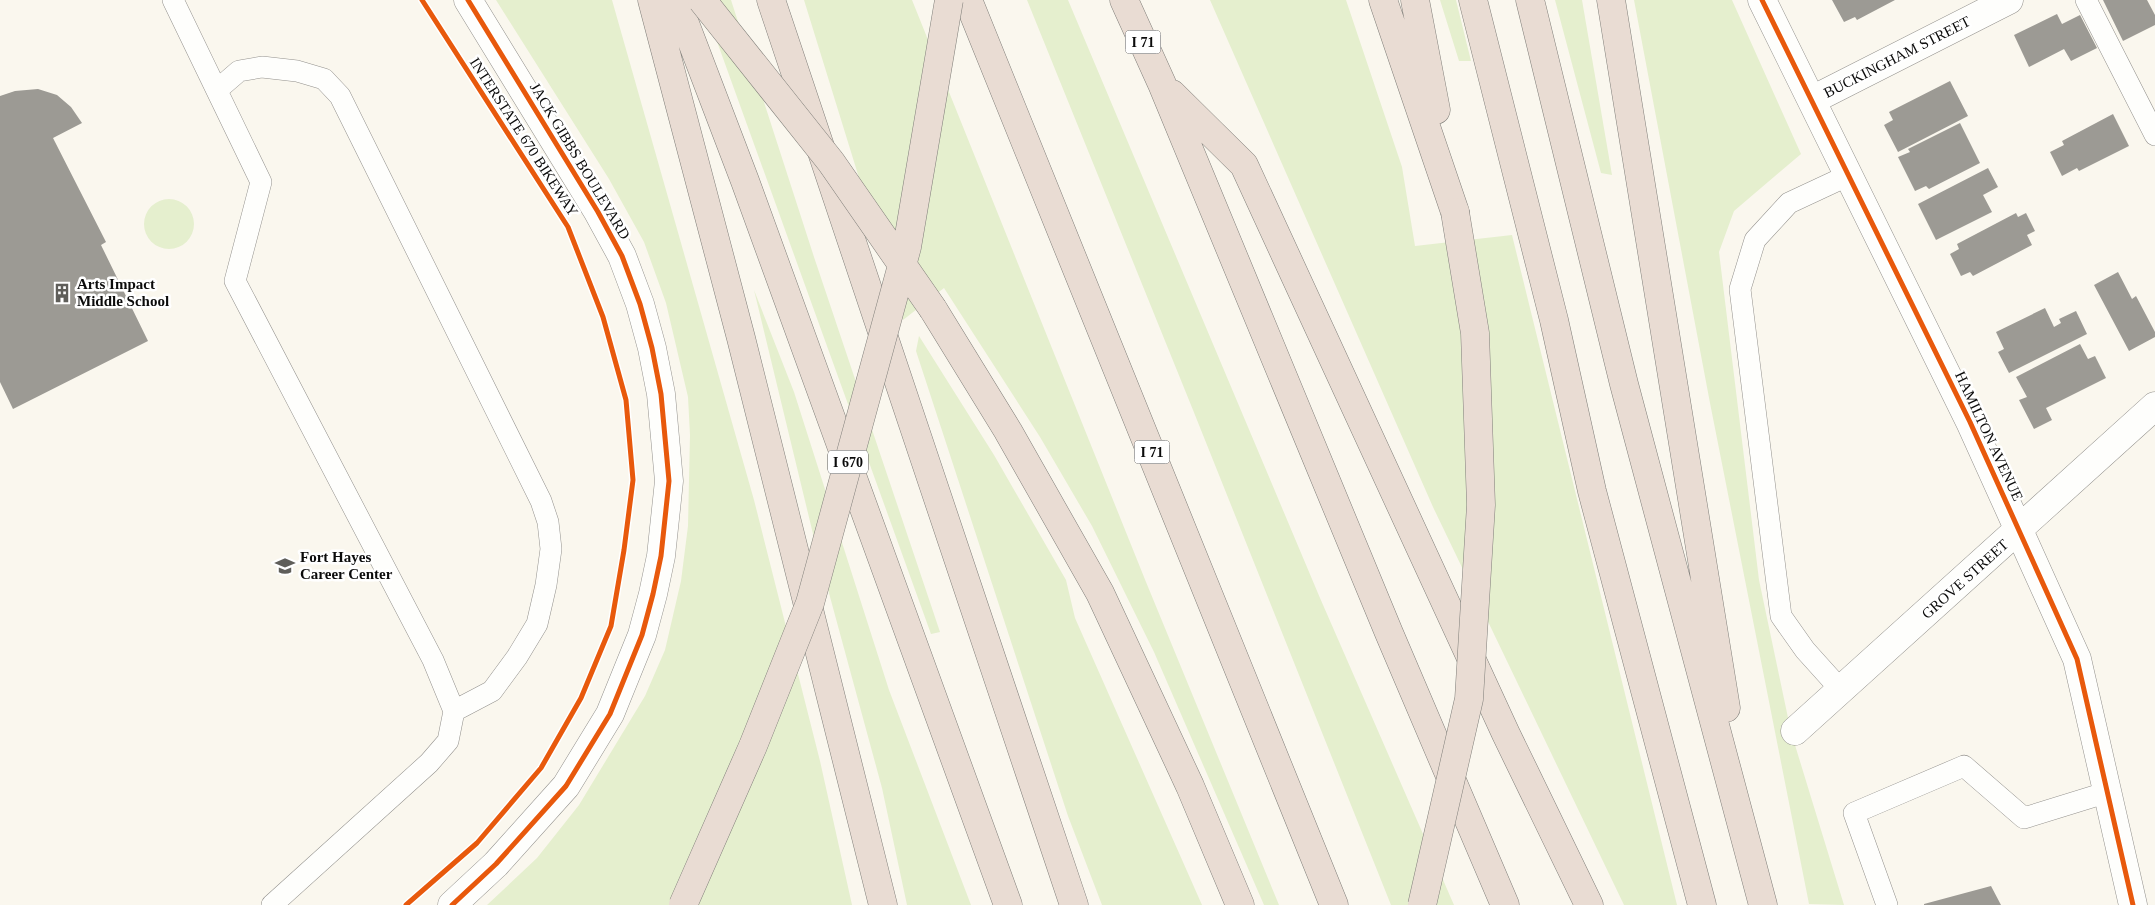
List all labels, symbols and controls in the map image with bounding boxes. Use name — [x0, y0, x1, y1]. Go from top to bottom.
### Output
street label: BUCKINGHAM STREET — [1821, 13, 1973, 101]
road number: I 71 — [1126, 31, 1160, 54]
street label: INTERSTATE 670 BIKEWAY — [467, 55, 581, 219]
street label: JACK GIBBS BOULEVARD — [527, 80, 633, 242]
place label: Arts Impact Middle School — [77, 276, 169, 309]
building icon: Arts Impact Middle School — [51, 282, 73, 304]
street label: HAMILTON AVENUE — [1952, 369, 2026, 503]
road number: I 71 — [1134, 441, 1170, 464]
road number: I 670 — [828, 451, 868, 474]
street label: GROVE STREET — [1919, 536, 2011, 622]
place label: Fort Hayes Career Center — [300, 549, 393, 582]
school or university icon: Fort Hayes Career Center — [274, 555, 296, 577]

